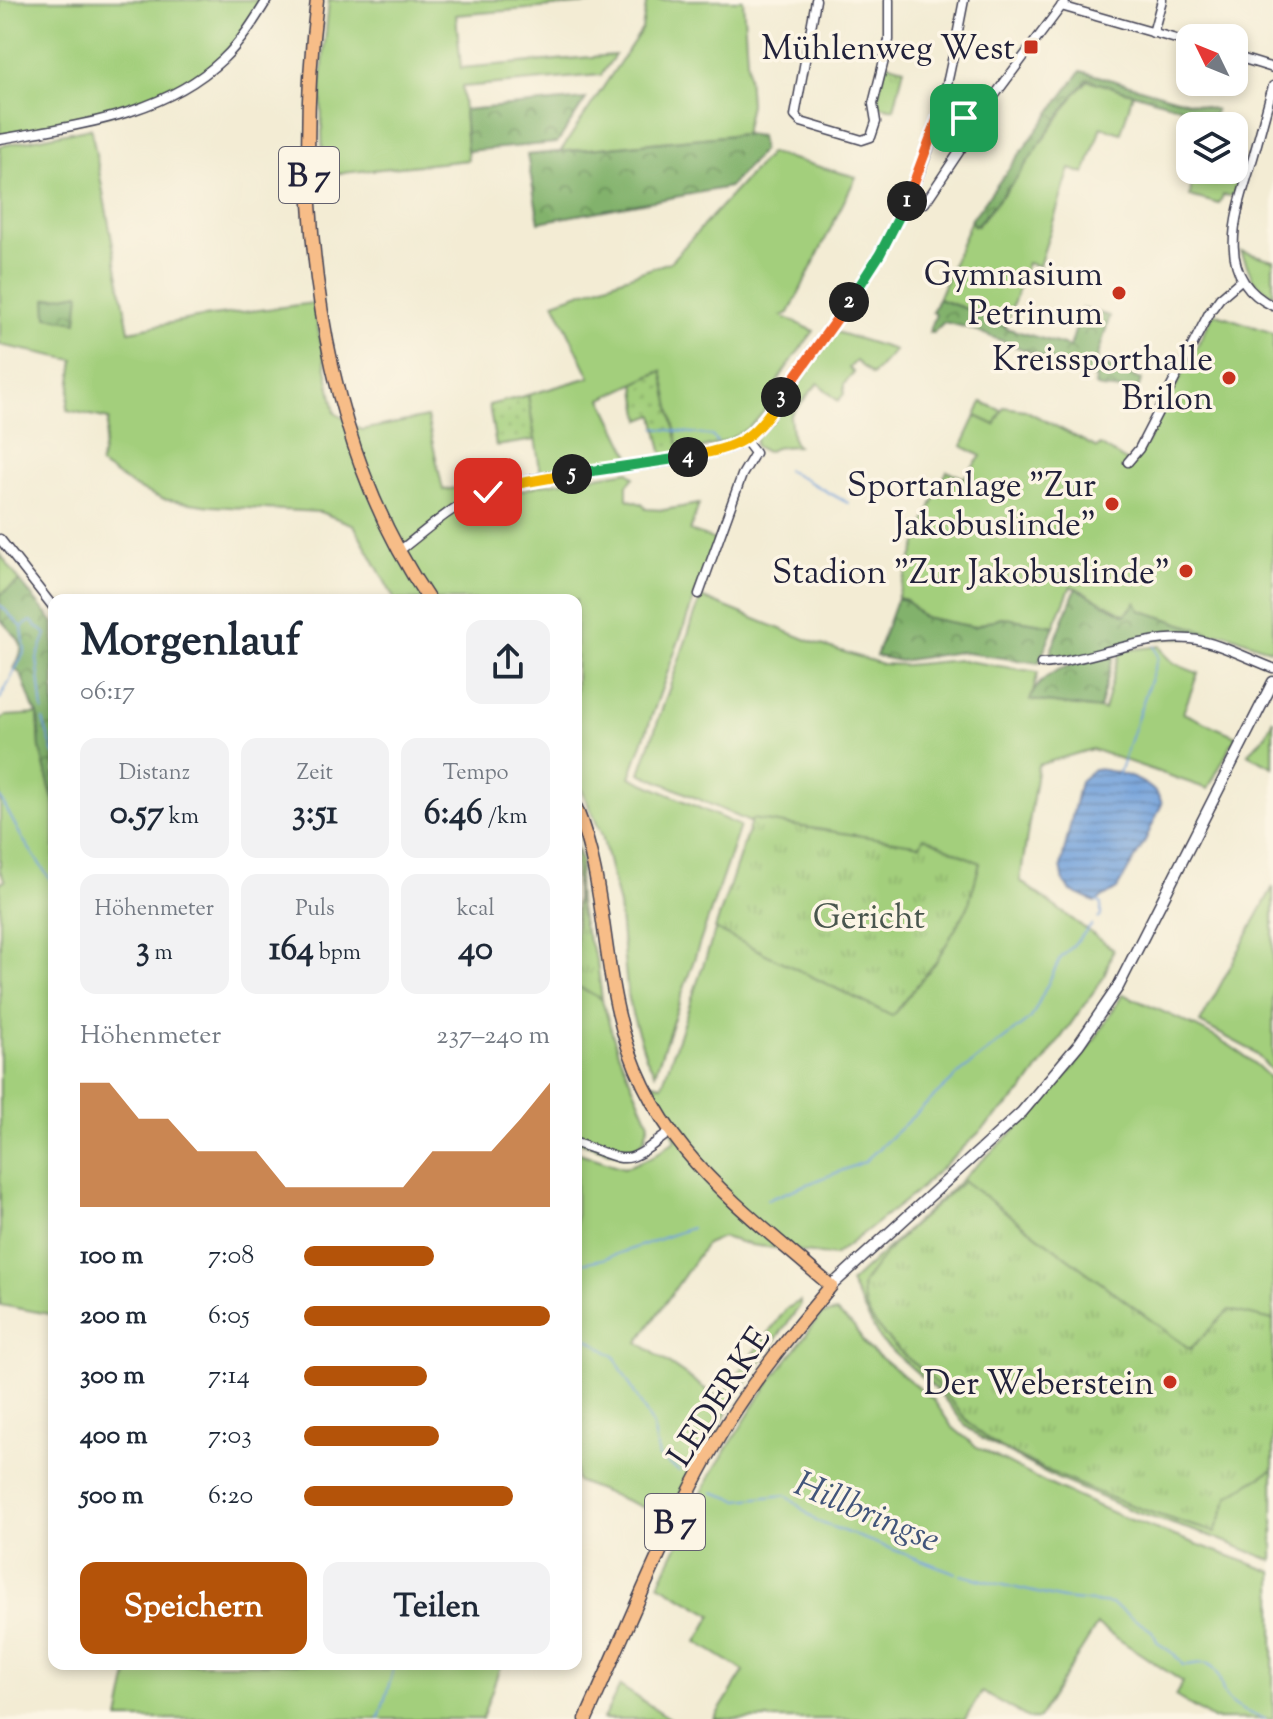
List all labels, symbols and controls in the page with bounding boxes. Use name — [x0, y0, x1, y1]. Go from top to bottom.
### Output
north arrow — [1176, 24, 1248, 96]
map controls — [1176, 24, 1248, 184]
place label: Mühlenweg West — [761, 26, 1015, 75]
marker: Mühlenweg West — [1022, 38, 1040, 56]
pin — [930, 84, 998, 152]
icon: arrive — [942, 96, 986, 140]
button: layers — [1176, 112, 1248, 184]
road number: B 7 — [279, 147, 339, 203]
pin: 1 — [887, 181, 927, 221]
text: 1 — [903, 185, 911, 217]
place label: Gymnasium Petrinum — [924, 252, 1103, 340]
pin: 2 — [829, 282, 869, 322]
marker: Gymnasium Petrinum — [1110, 284, 1128, 302]
text: 2 — [844, 286, 854, 318]
place label: Kreissporthalle Brilon — [992, 337, 1213, 425]
marker: Kreissporthalle Brilon — [1220, 369, 1238, 387]
pin: 3 — [761, 377, 801, 417]
text: 3 — [777, 381, 785, 413]
pin: 4 — [668, 437, 708, 477]
text: 4 — [682, 441, 694, 473]
pin: 5 — [552, 454, 592, 494]
pin — [454, 458, 522, 526]
text: 5 — [568, 458, 576, 490]
place label: Sportanlage "Zur Jakobuslinde" — [847, 463, 1096, 551]
icon: check — [466, 470, 510, 514]
marker: Sportanlage "Zur Jakobuslinde" — [1103, 495, 1121, 513]
place label: Stadion "Zur Jakobuslinde" — [772, 550, 1170, 599]
marker: Stadion "Zur Jakobuslinde" — [1177, 562, 1195, 580]
text: Morgenlauf — [80, 612, 301, 675]
button: share — [466, 620, 550, 704]
text: 06:17 — [80, 674, 135, 711]
text: Distanz — [119, 758, 190, 790]
text: Zeit — [297, 758, 333, 790]
text: Tempo — [443, 758, 509, 790]
text: 0.57 — [110, 790, 164, 839]
text: 3:51 — [292, 790, 338, 839]
text: 6:46 — [424, 790, 483, 839]
text: km — [164, 802, 199, 834]
text: /km — [483, 802, 527, 834]
text: Höhenmeter — [95, 894, 214, 926]
text: Puls — [295, 894, 335, 926]
text: kcal — [457, 894, 495, 926]
park label: Gericht — [813, 895, 926, 944]
text: 3 — [136, 926, 150, 975]
text: 164 — [269, 926, 314, 975]
text: 40 — [458, 926, 493, 975]
text: m — [150, 938, 173, 970]
text: bpm — [314, 938, 361, 970]
text: Höhenmeter — [80, 1018, 221, 1055]
text: 237–240 m — [436, 1018, 550, 1055]
text: 100 m — [80, 1238, 143, 1275]
text: 7:08 — [208, 1238, 254, 1275]
text: 200 m — [80, 1298, 147, 1335]
text: 6:05 — [208, 1298, 250, 1335]
street label: LEDERKE — [657, 1318, 785, 1478]
text: 300 m — [80, 1358, 145, 1395]
text: 7:14 — [208, 1358, 250, 1395]
place label: Der Weberstein — [924, 1361, 1154, 1410]
marker: Der Weberstein — [1161, 1373, 1179, 1391]
text: 400 m — [80, 1418, 147, 1455]
text: 7:03 — [208, 1418, 252, 1455]
water label: Hillbringse — [786, 1460, 947, 1568]
text: 500 m — [80, 1478, 143, 1515]
text: 6:20 — [208, 1478, 253, 1515]
road number: B 7 — [645, 1494, 705, 1550]
button: Speichern — [80, 1562, 307, 1654]
button: Teilen — [323, 1562, 550, 1654]

